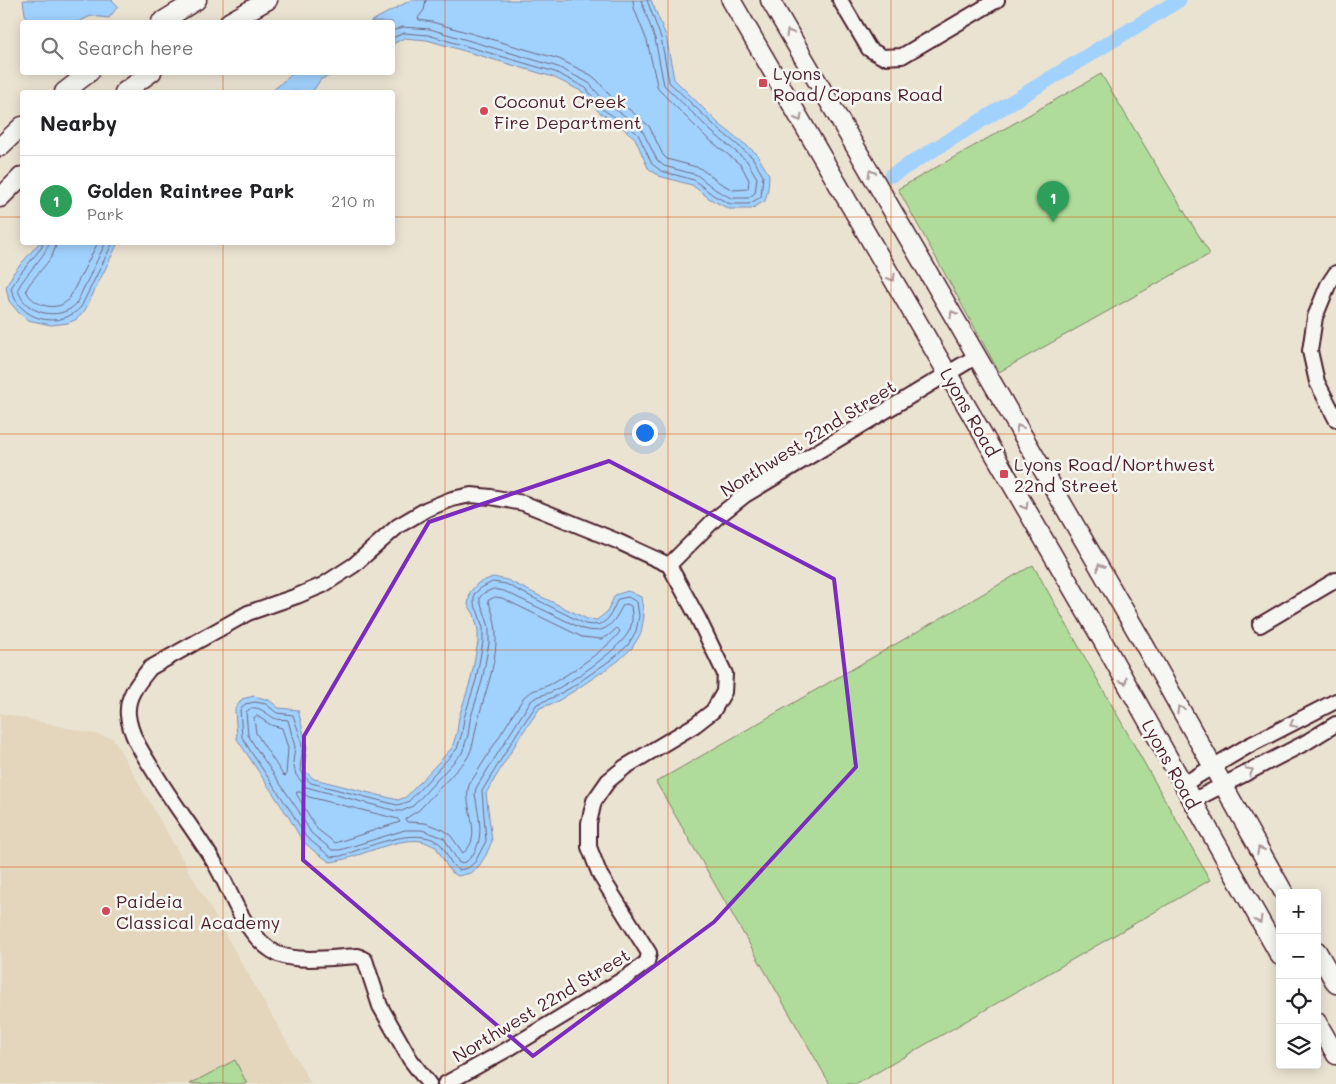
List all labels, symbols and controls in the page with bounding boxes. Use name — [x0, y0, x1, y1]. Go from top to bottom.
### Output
search box — [20, 20, 395, 75]
one-way arrow — [786, 29, 796, 38]
icon: search — [38, 34, 66, 62]
text: Search here — [78, 35, 194, 60]
place label: Lyons Road/Copans Road — [773, 61, 942, 106]
marker: Lyons Road/Copans Road — [757, 77, 769, 89]
place label: Coconut Creek Fire Department — [494, 89, 642, 134]
marker: Coconut Creek Fire Department — [478, 105, 490, 117]
text: Nearby — [40, 109, 117, 136]
one-way arrow — [793, 112, 803, 121]
one-way arrow — [868, 169, 878, 178]
text: Golden Raintree Park — [87, 178, 294, 203]
pin: 1 — [1037, 181, 1069, 222]
text: 1 — [52, 190, 60, 211]
text: 210 m — [331, 190, 375, 211]
text: Park — [87, 203, 123, 224]
one-way arrow — [886, 273, 896, 282]
one-way arrow — [949, 310, 959, 319]
street label: Lyons Road — [935, 363, 1005, 461]
street label: Northwest 22nd Street — [716, 374, 900, 502]
your location — [632, 420, 658, 446]
one-way arrow — [1015, 424, 1025, 433]
place label: Lyons Road/Northwest 22nd Street — [1014, 452, 1215, 497]
marker: Lyons Road/Northwest 22nd Street — [998, 468, 1010, 480]
one-way arrow — [1018, 501, 1028, 510]
one-way arrow — [1096, 564, 1106, 573]
one-way arrow — [1118, 675, 1128, 684]
one-way arrow — [1176, 705, 1186, 714]
street label: Lyons Road — [1137, 715, 1205, 813]
one-way arrow — [1289, 718, 1298, 728]
one-way arrow — [1245, 767, 1254, 777]
one-way arrow — [1256, 847, 1266, 856]
place label: Paideia Classical Academy — [116, 889, 280, 934]
map controls — [1276, 889, 1321, 1069]
button: + — [1276, 889, 1321, 934]
marker: Paideia Classical Academy — [100, 905, 112, 917]
one-way arrow — [1253, 914, 1263, 923]
button: − — [1276, 934, 1321, 979]
street label: Northwest 22nd Street — [448, 942, 634, 1068]
button: locate — [1276, 979, 1321, 1024]
button: layers — [1276, 1024, 1321, 1069]

